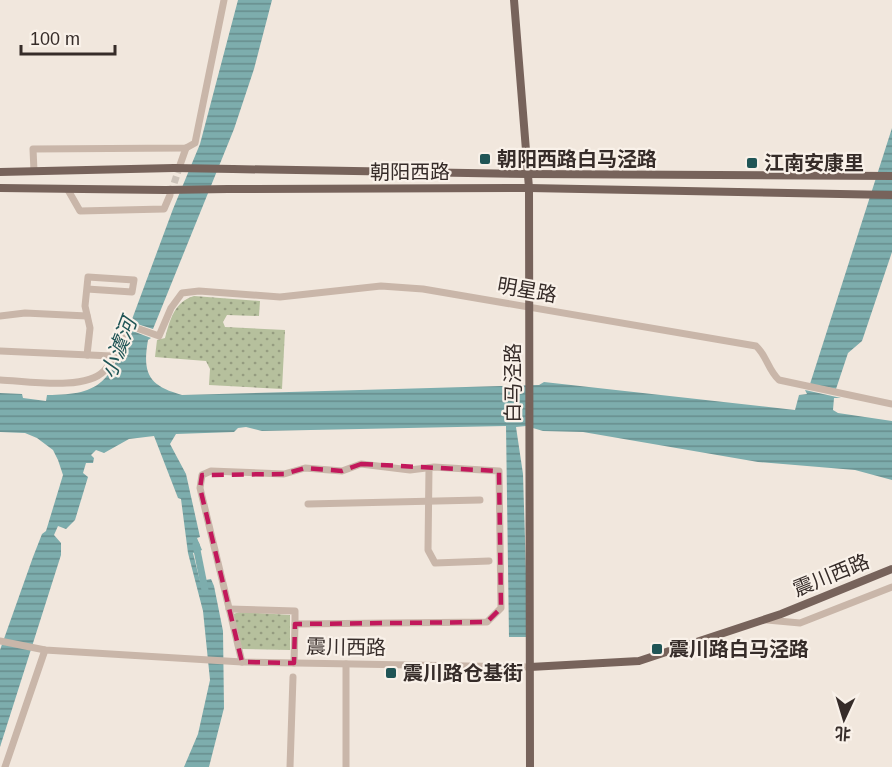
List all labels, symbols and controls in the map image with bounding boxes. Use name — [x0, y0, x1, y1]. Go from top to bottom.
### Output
scale bar — [21, 18, 116, 56]
text: 100 m — [30, 29, 80, 49]
place label: 朝阳西路白马泾路 — [497, 148, 657, 170]
marker: 朝阳西路白马泾路 — [478, 152, 492, 166]
place label: 江南安康里 — [764, 152, 864, 174]
marker: 江南安康里 — [745, 156, 759, 170]
street label: 朝阳西路 — [370, 161, 450, 183]
street label: 明星路 — [496, 274, 558, 306]
water label: 小澞河 — [97, 311, 142, 381]
street label: 白马泾路 — [502, 343, 524, 423]
street label: 震川西路 — [790, 550, 872, 600]
street label: 震川西路 — [306, 635, 386, 659]
place label: 震川路白马泾路 — [669, 638, 809, 660]
marker: 震川路白马泾路 — [650, 642, 664, 656]
place label: 震川路仓基街 — [403, 662, 523, 684]
marker: 震川路仓基街 — [384, 666, 398, 680]
north arrow — [814, 689, 874, 749]
text: 北 — [834, 724, 852, 743]

